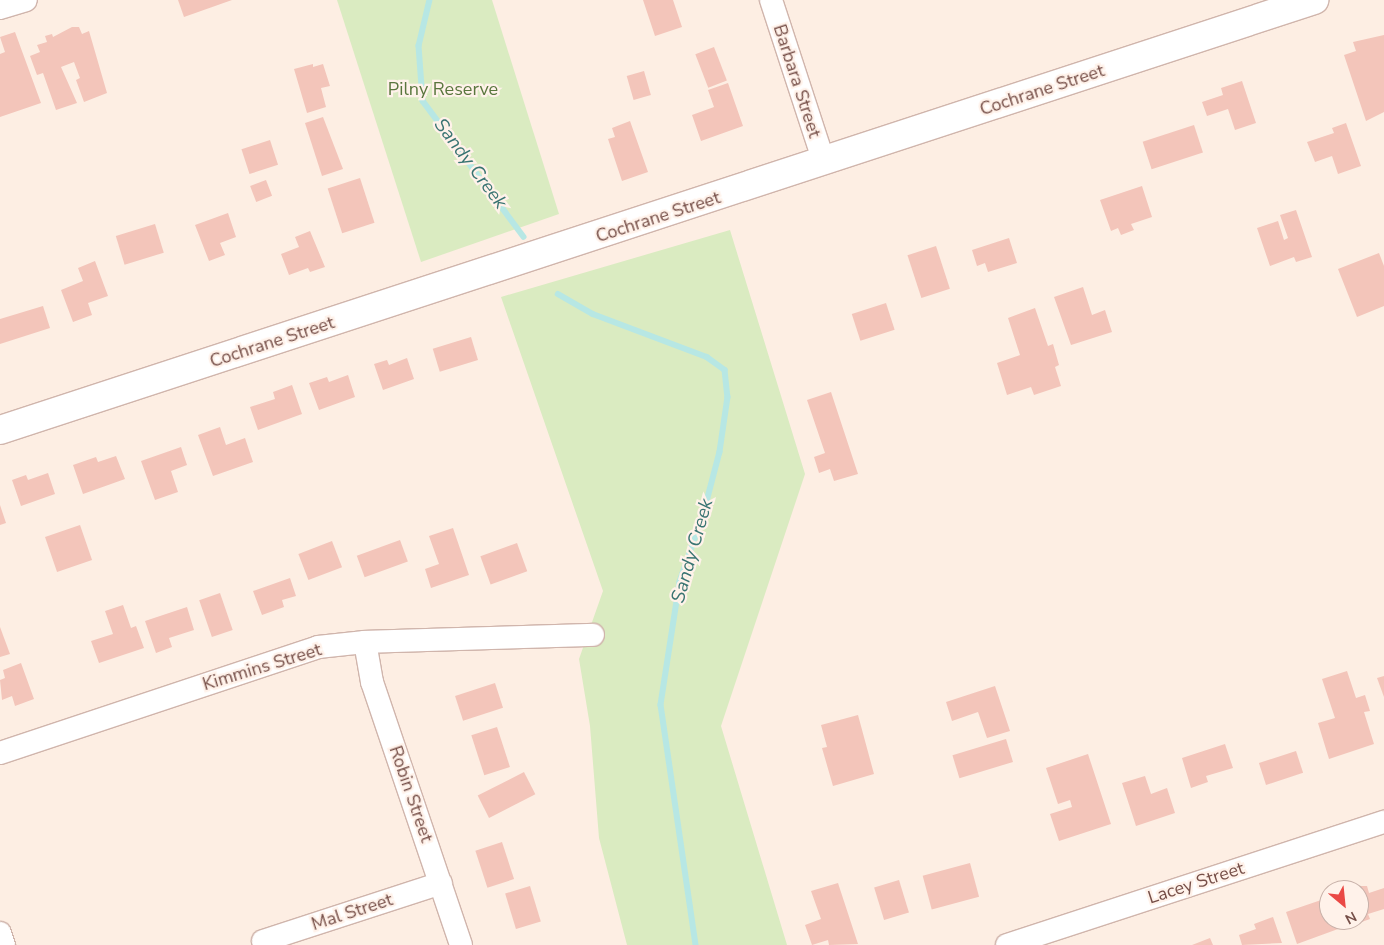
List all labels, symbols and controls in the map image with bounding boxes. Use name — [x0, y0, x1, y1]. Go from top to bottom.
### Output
street label: Barbara Street — [769, 22, 825, 140]
street label: Cochrane Street — [977, 60, 1107, 120]
park label: Pilny Reserve — [388, 78, 498, 100]
water label: Sandy Creek — [429, 114, 511, 214]
street label: Cochrane Street — [593, 187, 723, 247]
street label: Cochrane Street — [207, 312, 337, 372]
water label: Sandy Creek — [667, 496, 719, 606]
street label: Kimmins Street — [200, 639, 324, 695]
street label: Robin Street — [384, 743, 438, 845]
street label: Lacey Street — [1145, 857, 1247, 909]
north arrow — [1319, 880, 1369, 930]
street label: Mal Street — [309, 889, 395, 935]
text: N — [1342, 907, 1360, 929]

